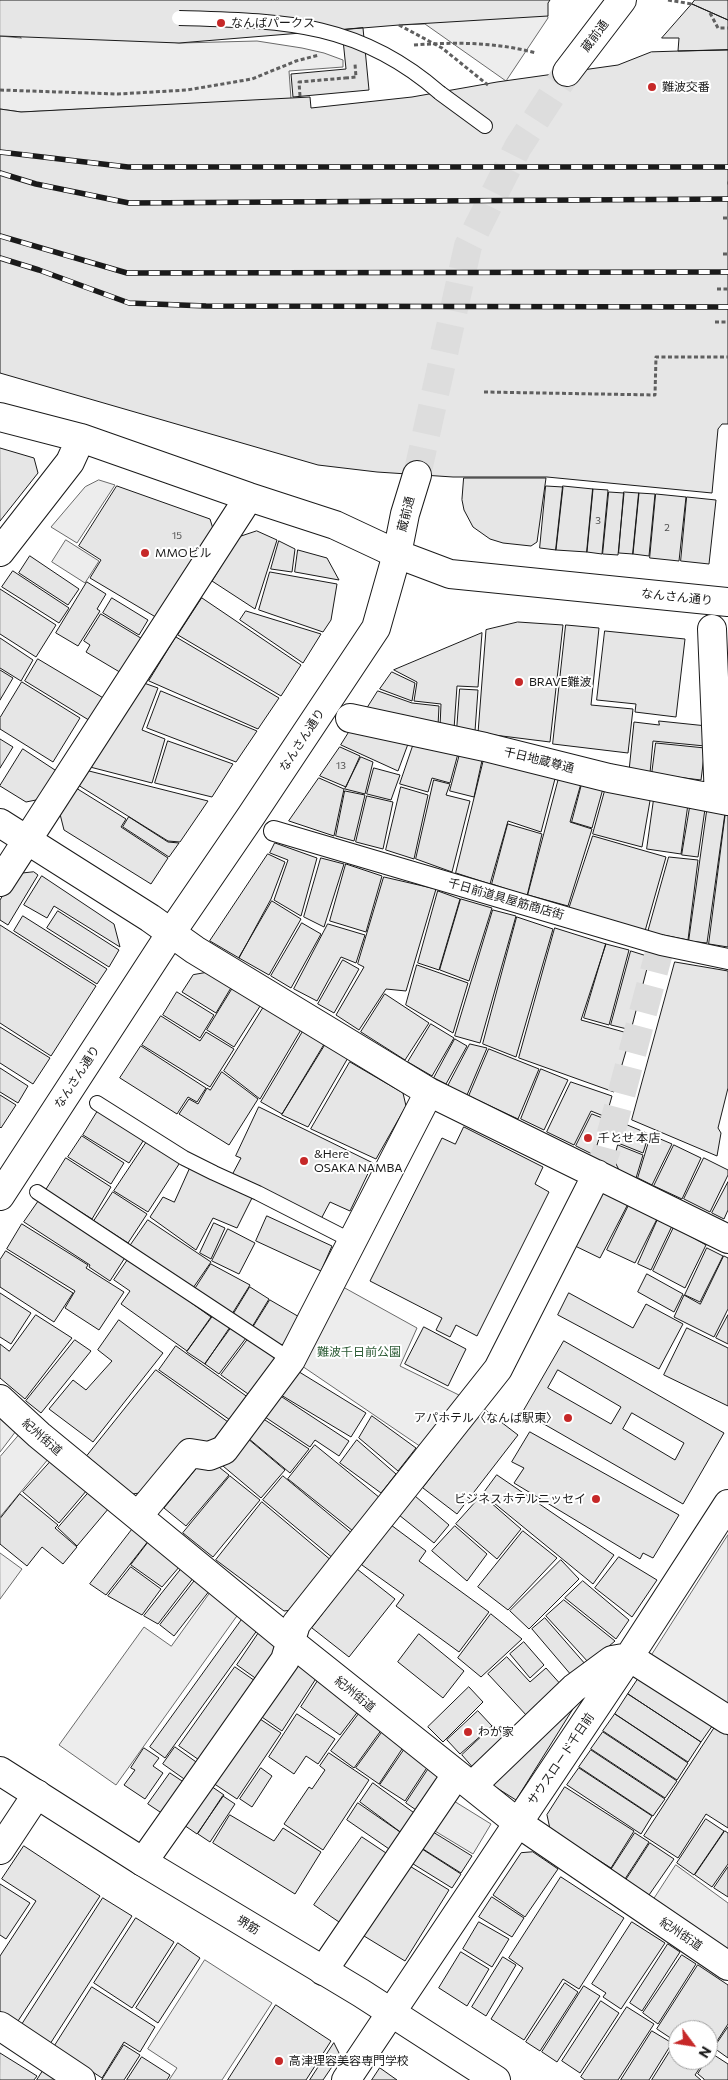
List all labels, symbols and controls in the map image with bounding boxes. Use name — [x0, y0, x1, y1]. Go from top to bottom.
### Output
place label: なんばパークス — [231, 16, 315, 30]
marker: なんばパークス — [215, 17, 227, 29]
street label: 蔵前通 — [578, 17, 612, 55]
place label: 難波交番 — [662, 80, 710, 94]
marker: 難波交番 — [646, 81, 658, 93]
street label: 蔵前通 — [395, 495, 417, 533]
house number: 3 — [595, 515, 601, 527]
house number: 2 — [664, 522, 670, 534]
house number: 15 — [172, 530, 182, 542]
place label: MMOビル — [155, 546, 212, 560]
marker: MMOビル — [139, 547, 151, 559]
street label: なんさん通り — [640, 586, 714, 608]
place label: BRAVE難波 — [529, 675, 592, 689]
marker: BRAVE難波 — [513, 676, 525, 688]
street label: なんさん通り — [276, 706, 328, 774]
street label: 千日地蔵尊通 — [502, 744, 576, 776]
house number: 13 — [336, 760, 346, 772]
street label: 千日前道具屋筋商店街 — [446, 876, 566, 922]
street label: なんさん通り — [51, 1043, 103, 1111]
place label: 千とせ 本店 — [598, 1131, 660, 1145]
marker: 千とせ 本店 — [582, 1132, 594, 1144]
place label: &Here OSAKA NAMBA — [314, 1147, 403, 1175]
marker: &Here OSAKA NAMBA — [298, 1155, 310, 1167]
park label: 難波千日前公園 — [317, 1345, 401, 1359]
place label: アパホテル〈なんば駅東〉 — [414, 1411, 558, 1425]
marker: アパホテル〈なんば駅東〉 — [562, 1412, 574, 1424]
street label: 紀州街道 — [19, 1416, 65, 1458]
place label: ビジネスホテルニッセイ — [454, 1492, 586, 1506]
marker: ビジネスホテルニッセイ — [590, 1493, 602, 1505]
street label: 紀州街道 — [332, 1673, 378, 1715]
street label: サウスロード千日前 — [525, 1710, 597, 1808]
place label: わが家 — [478, 1725, 514, 1739]
marker: わが家 — [462, 1726, 474, 1738]
street label: 堺筋 — [234, 1913, 262, 1937]
street label: 紀州街道 — [657, 1915, 705, 1953]
north arrow — [668, 2020, 718, 2070]
text: N — [695, 2044, 715, 2061]
place label: 高津理容美容専門学校 — [289, 2054, 409, 2068]
marker: 高津理容美容専門学校 — [273, 2055, 285, 2067]

